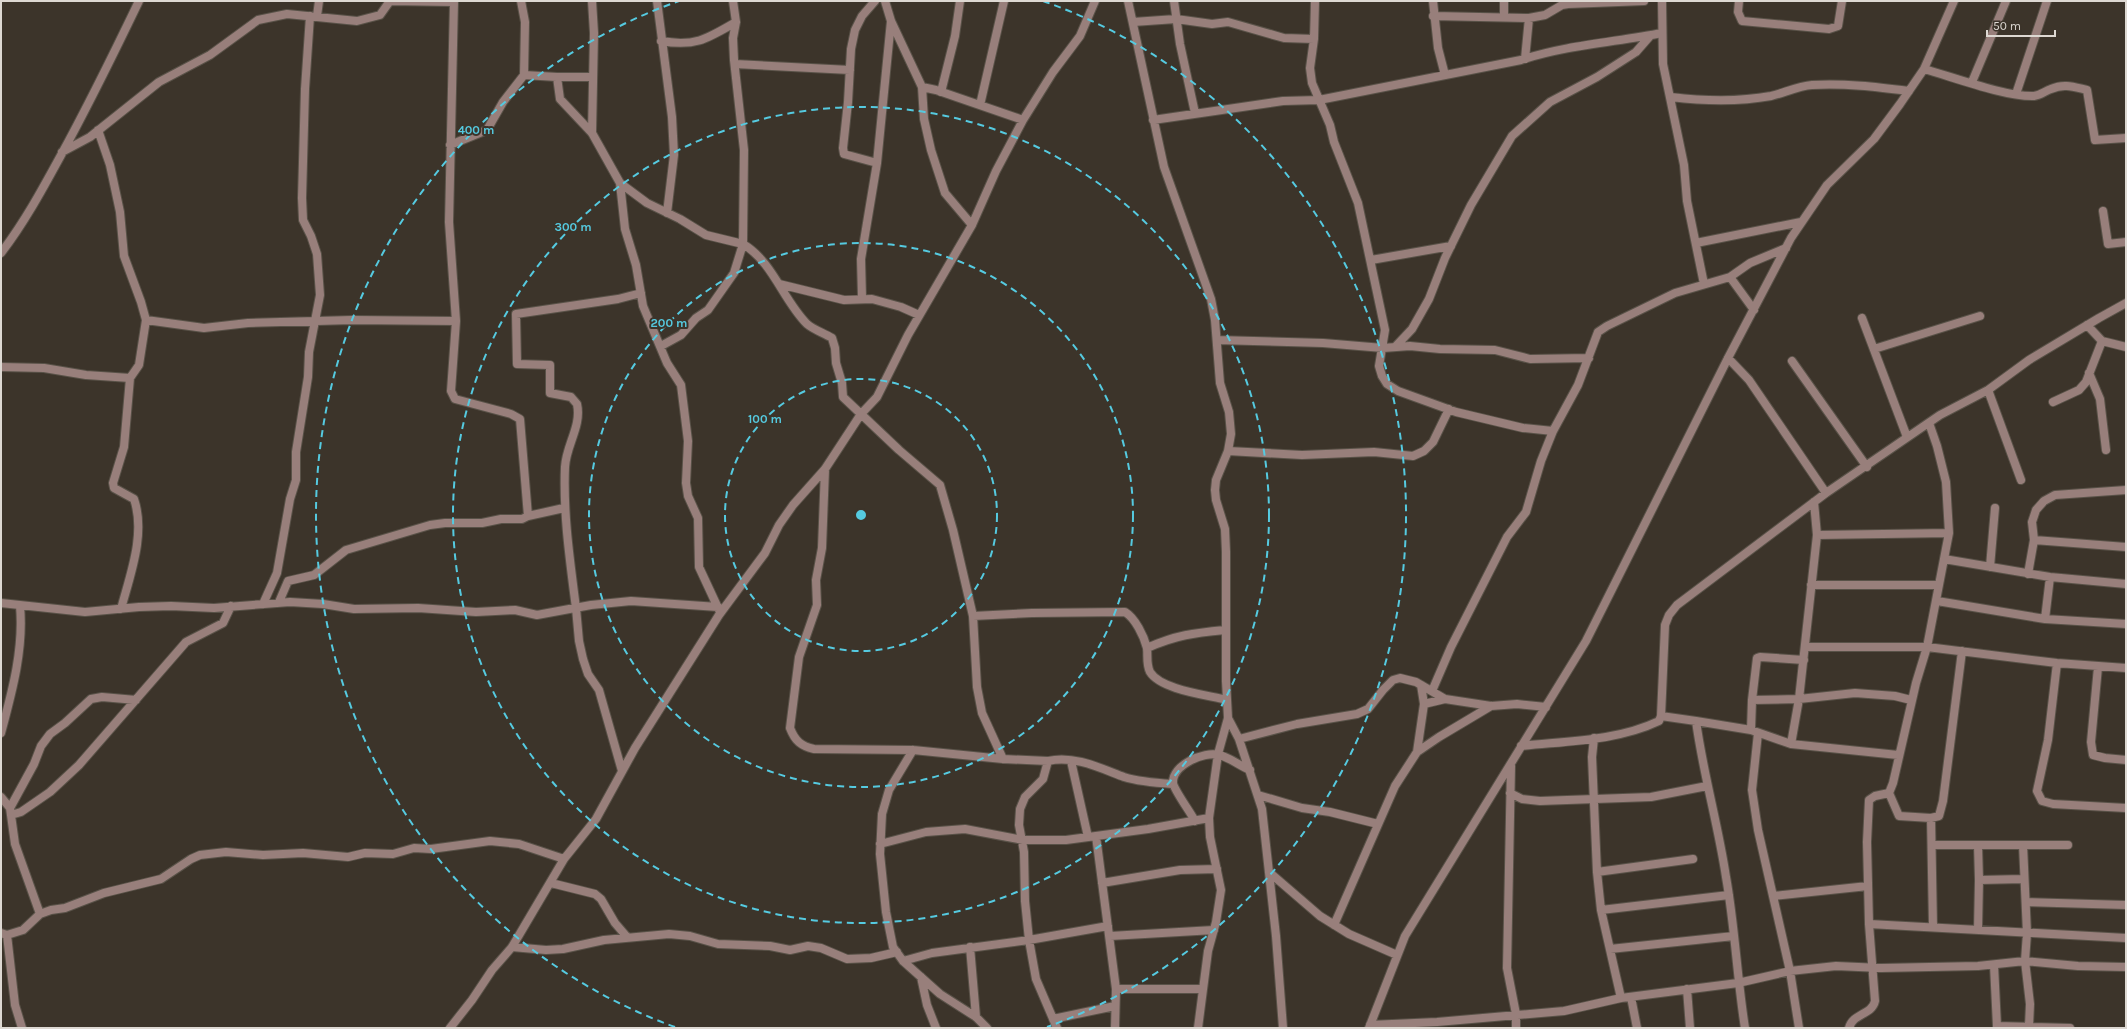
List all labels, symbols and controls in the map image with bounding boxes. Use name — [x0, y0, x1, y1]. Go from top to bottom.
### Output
scale bar — [1987, 12, 2055, 38]
text: 50 m — [1993, 19, 2021, 33]
text: 400 m — [458, 123, 494, 137]
text: 300 m — [554, 220, 592, 234]
text: 200 m — [651, 316, 687, 330]
text: 100 m — [748, 412, 782, 426]
centre of rings — [854, 508, 868, 522]

